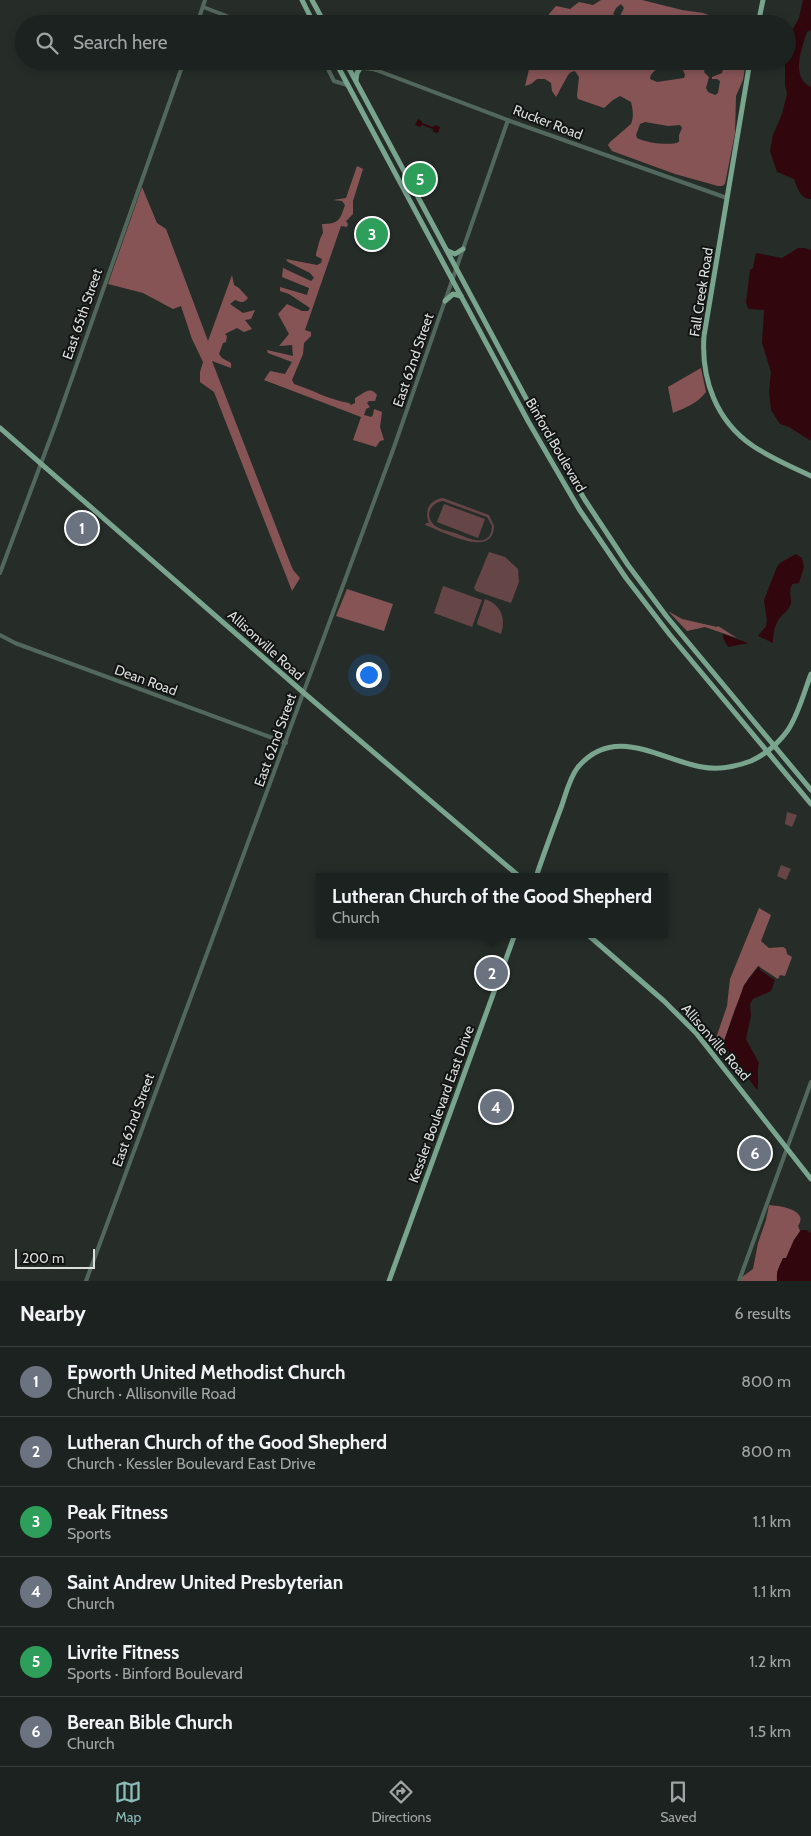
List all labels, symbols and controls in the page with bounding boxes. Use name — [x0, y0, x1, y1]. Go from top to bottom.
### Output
search box — [15, 15, 796, 70]
icon: search — [33, 29, 61, 57]
text: Search here — [73, 31, 167, 54]
street label: Rucker Road — [511, 101, 585, 143]
pin: 5 — [404, 160, 436, 198]
pin: 3 — [356, 215, 388, 253]
street label: Fall Creek Road — [685, 246, 717, 338]
street label: East 65th Street — [58, 266, 106, 362]
street label: East 62nd Street — [389, 310, 438, 409]
street label: Binford Boulevard — [522, 395, 590, 495]
pin: 1 — [66, 509, 98, 547]
street label: Allisonville Road — [224, 606, 308, 684]
street label: Dean Road — [112, 660, 180, 700]
your location — [356, 662, 382, 688]
street label: East 62nd Street — [250, 691, 300, 789]
popup — [316, 873, 668, 938]
text: Lutheran Church of the Good Shepherd — [332, 885, 652, 908]
text: Church — [332, 908, 380, 927]
pin: 2 — [476, 954, 508, 992]
street label: Allisonville Road — [678, 1000, 754, 1084]
street label: Kessler Boulevard East Drive — [404, 1023, 478, 1185]
street label: East 62nd Street — [108, 1071, 158, 1169]
pin: 4 — [480, 1088, 512, 1126]
pin: 6 — [739, 1134, 771, 1172]
scale bar — [15, 1246, 95, 1269]
text: 200 m — [22, 1249, 64, 1267]
text: Nearby — [20, 1301, 86, 1326]
text: 6 results — [735, 1304, 791, 1323]
text: Epworth United Methodist Church — [67, 1361, 345, 1384]
text: 1 — [33, 1372, 39, 1391]
text: 800 m — [741, 1372, 791, 1391]
text: Church · Allisonville Road — [67, 1384, 236, 1403]
text: Lutheran Church of the Good Shepherd — [67, 1431, 387, 1454]
text: 2 — [32, 1442, 40, 1461]
text: 800 m — [741, 1442, 791, 1461]
text: Church · Kessler Boulevard East Drive — [67, 1454, 316, 1473]
text: Peak Fitness — [67, 1501, 168, 1524]
text: 3 — [32, 1512, 40, 1531]
text: 1.1 km — [753, 1512, 791, 1531]
text: Sports — [67, 1524, 111, 1543]
text: Saint Andrew United Presbyterian — [67, 1571, 343, 1594]
text: 4 — [31, 1582, 41, 1601]
text: 1.1 km — [753, 1582, 791, 1601]
text: Church — [67, 1594, 115, 1613]
text: Livrite Fitness — [67, 1641, 179, 1664]
text: 5 — [32, 1652, 40, 1671]
text: 1.2 km — [749, 1652, 791, 1671]
text: Sports · Binford Boulevard — [67, 1664, 243, 1683]
text: Berean Bible Church — [67, 1711, 233, 1734]
text: 6 — [32, 1722, 41, 1741]
text: 1.5 km — [749, 1722, 791, 1741]
text: Church — [67, 1734, 115, 1753]
tab: Map — [114, 1778, 142, 1826]
tab: Directions — [371, 1778, 431, 1826]
tab: Saved — [660, 1778, 697, 1826]

